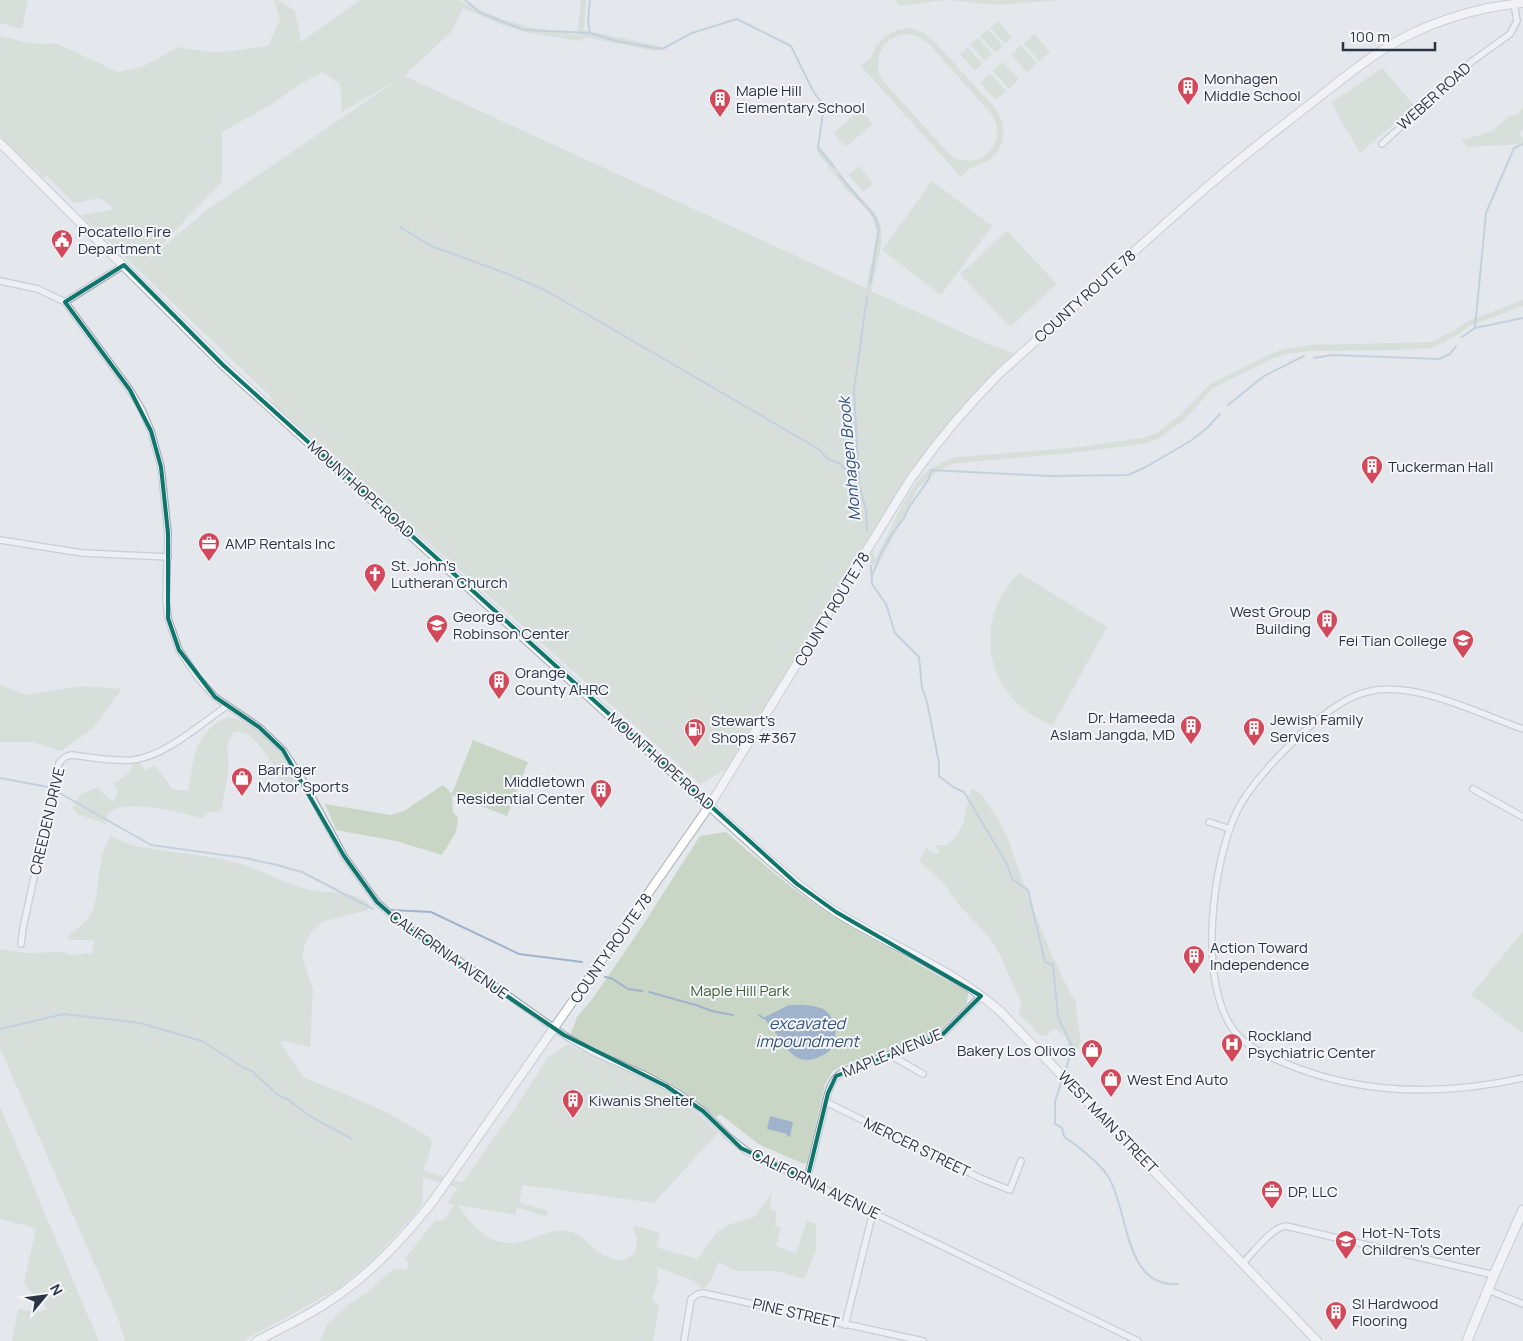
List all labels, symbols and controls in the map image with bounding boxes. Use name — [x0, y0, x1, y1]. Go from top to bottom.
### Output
scale bar — [1343, 20, 1436, 52]
text: 100 m — [1350, 26, 1390, 47]
street label: WEBER ROAD — [1393, 57, 1475, 135]
place label: Monhagen Middle School — [1204, 68, 1301, 106]
building icon: Monhagen Middle School — [1176, 75, 1200, 106]
place label: Maple Hill Elementary School — [736, 80, 865, 118]
building icon: Maple Hill Elementary School — [708, 87, 732, 118]
place label: Pocatello Fire Department — [78, 221, 171, 259]
public building icon: Pocatello Fire Department — [50, 228, 74, 259]
street label: COUNTY ROUTE 78 — [1030, 245, 1140, 347]
water label: Monhagen Brook — [832, 394, 865, 522]
street label: MOUNT HOPE ROAD — [303, 435, 419, 543]
building icon: Tuckerman Hall — [1360, 454, 1384, 485]
place label: Tuckerman Hall — [1388, 456, 1493, 477]
office icon: AMP Rentals Inc — [197, 531, 221, 562]
place label: AMP Rentals Inc — [225, 533, 335, 554]
street label: COUNTY ROUTE 78 — [789, 548, 875, 670]
place label: St. John's Lutheran Church — [391, 555, 508, 593]
church icon: St. John's Lutheran Church — [363, 562, 387, 593]
place label: West Group Building — [1230, 601, 1311, 639]
place label: George Robinson Center — [453, 606, 570, 644]
building icon: West Group Building — [1315, 608, 1339, 639]
school or university icon: George Robinson Center — [425, 613, 449, 644]
school or university icon: Fei Tian College — [1451, 628, 1475, 659]
place label: Fei Tian College — [1339, 630, 1447, 651]
place label: Orange County AHRC — [515, 662, 609, 700]
building icon: Orange County AHRC — [487, 669, 511, 700]
street label: MOUNT HOPE ROAD — [603, 707, 719, 815]
place label: Dr. Hameeda Aslam Jangda, MD — [1050, 707, 1175, 745]
place label: Jewish Family Services — [1270, 709, 1364, 747]
place label: Stewart's Shops #367 — [711, 710, 797, 748]
building icon: Dr. Hameeda Aslam Jangda, MD — [1179, 714, 1203, 745]
building icon: Jewish Family Services — [1242, 716, 1266, 747]
fuel station icon: Stewart's Shops #367 — [683, 717, 707, 748]
place label: Baringer Motor Sports — [258, 759, 349, 797]
street label: CREEDEN DRIVE — [24, 765, 70, 877]
shop icon: Baringer Motor Sports — [230, 766, 254, 797]
place label: Middletown Residential Center — [457, 771, 586, 809]
building icon: Middletown Residential Center — [589, 778, 613, 809]
street label: COUNTY ROUTE 78 — [565, 889, 657, 1007]
street label: CALIFORNIA AVENUE — [385, 906, 513, 1004]
place label: Action Toward Independence — [1210, 937, 1309, 975]
building icon: Action Toward Independence — [1182, 944, 1206, 975]
park label: Maple Hill Park — [691, 980, 790, 1001]
water label: excavated impoundment — [755, 1012, 860, 1052]
street label: MAPLE AVENUE — [839, 1023, 945, 1083]
place label: Rockland Psychiatric Center — [1248, 1025, 1376, 1063]
hospital icon: Rockland Psychiatric Center — [1220, 1032, 1244, 1063]
shop icon: Bakery Los Olivos — [1080, 1038, 1104, 1069]
place label: Bakery Los Olivos — [957, 1040, 1076, 1061]
street label: WEST MAIN STREET — [1053, 1066, 1163, 1178]
shop icon: West End Auto — [1099, 1067, 1123, 1098]
place label: West End Auto — [1127, 1069, 1228, 1090]
building icon: Kiwanis Shelter — [561, 1088, 585, 1119]
place label: Kiwanis Shelter — [589, 1090, 695, 1111]
street label: MERCER STREET — [860, 1112, 974, 1182]
street label: CALIFORNIA AVENUE — [748, 1144, 884, 1224]
office icon: DP, LLC — [1260, 1179, 1284, 1210]
place label: DP, LLC — [1288, 1181, 1338, 1202]
place label: Hot-N-Tots Children’s Center — [1362, 1222, 1481, 1260]
school or university icon: Hot-N-Tots Children’s Center — [1334, 1229, 1358, 1260]
north arrow — [20, 1271, 70, 1321]
text: N — [46, 1280, 68, 1298]
street label: PINE STREET — [751, 1293, 841, 1333]
place label: Sl Hardwood Flooring — [1352, 1293, 1438, 1331]
building icon: Sl Hardwood Flooring — [1324, 1300, 1348, 1331]

